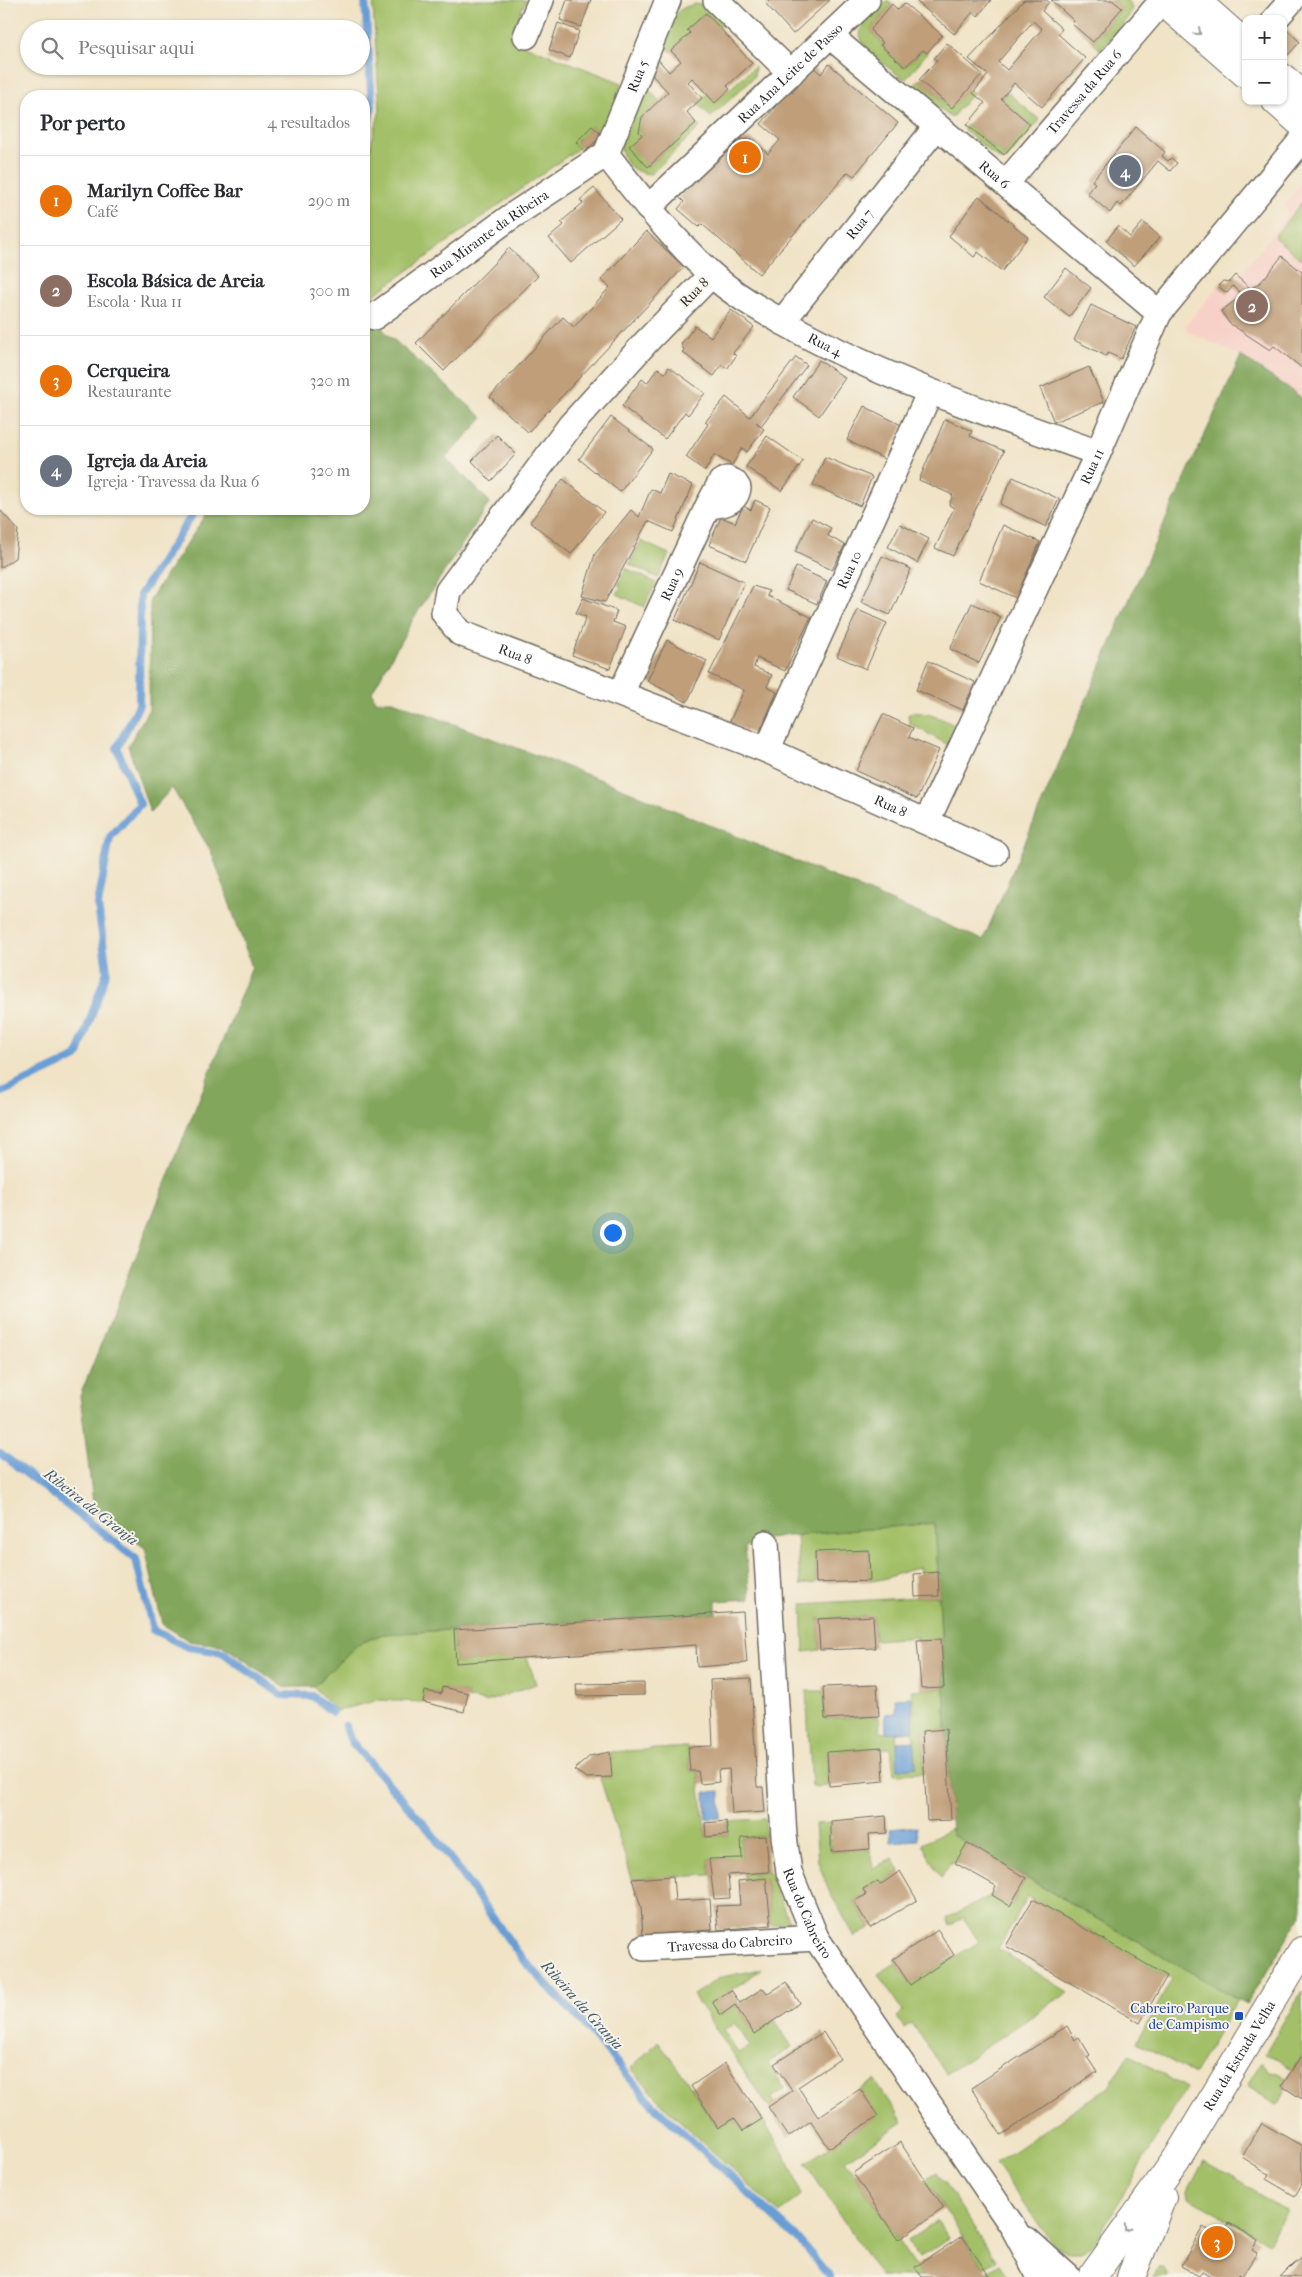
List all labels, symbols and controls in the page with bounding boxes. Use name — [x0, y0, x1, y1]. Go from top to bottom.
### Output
map controls — [1242, 15, 1287, 105]
button: + — [1242, 15, 1287, 60]
search box — [20, 20, 370, 75]
street label: Rua Ana Leite de Passo — [734, 20, 846, 127]
one-way arrow — [1192, 26, 1201, 35]
icon: search — [38, 34, 66, 62]
text: Pesquisar aqui — [78, 37, 195, 59]
street label: Travessa da Rua 6 — [1043, 46, 1126, 138]
street label: Rua 5 — [624, 58, 652, 95]
button: − — [1242, 60, 1287, 105]
text: Por perto — [40, 111, 125, 135]
text: 4 resultados — [267, 113, 350, 132]
pin: 1 — [729, 138, 761, 176]
pin: 4 — [1109, 152, 1141, 190]
street label: Rua 6 — [975, 157, 1013, 193]
text: Marilyn Coffee Bar — [87, 180, 243, 202]
street label: Rua Mirante da Ribeira — [427, 186, 552, 282]
text: 1 — [53, 191, 59, 210]
text: 290 m — [308, 191, 350, 210]
text: Café — [87, 202, 118, 221]
street label: Rua 7 — [843, 205, 877, 243]
text: Escola Básica de Areia — [87, 270, 264, 292]
street label: Rua 8 — [676, 274, 713, 311]
text: 2 — [52, 281, 60, 300]
text: 300 m — [309, 281, 350, 300]
pin: 2 — [1236, 287, 1268, 325]
text: Escola · Rua 11 — [87, 292, 182, 311]
street label: Rua 4 — [805, 329, 845, 361]
text: Cerqueira — [87, 360, 170, 382]
text: 3 — [53, 371, 59, 390]
text: 320 m — [310, 371, 350, 390]
text: Restaurante — [87, 382, 171, 401]
street label: Rua 11 — [1077, 446, 1108, 487]
text: Igreja da Areia — [87, 450, 207, 472]
text: 4 — [51, 461, 61, 480]
text: 320 m — [310, 461, 350, 480]
text: Igreja · Travessa da Rua 6 — [87, 472, 259, 491]
street label: Rua 10 — [833, 548, 866, 592]
street label: Rua 9 — [657, 565, 687, 604]
street label: Rua 8 — [496, 640, 534, 669]
street label: Rua 8 — [871, 791, 910, 821]
your location — [600, 1220, 626, 1246]
water label: Ribeira da Granja — [40, 1464, 142, 1549]
street label: Rua do Cabreiro — [779, 1865, 836, 1962]
street label: Travessa do Cabreiro — [667, 1931, 793, 1956]
water label: Ribeira da Granja — [537, 1956, 627, 2053]
street label: Rua da Estrada Velha — [1200, 1997, 1280, 2114]
place label: Cabreiro Parque de Campismo — [1130, 2000, 1229, 2033]
marker: Cabreiro Parque de Campismo — [1233, 2010, 1245, 2022]
one-way arrow — [1125, 2222, 1133, 2231]
pin: 3 — [1201, 2223, 1233, 2261]

